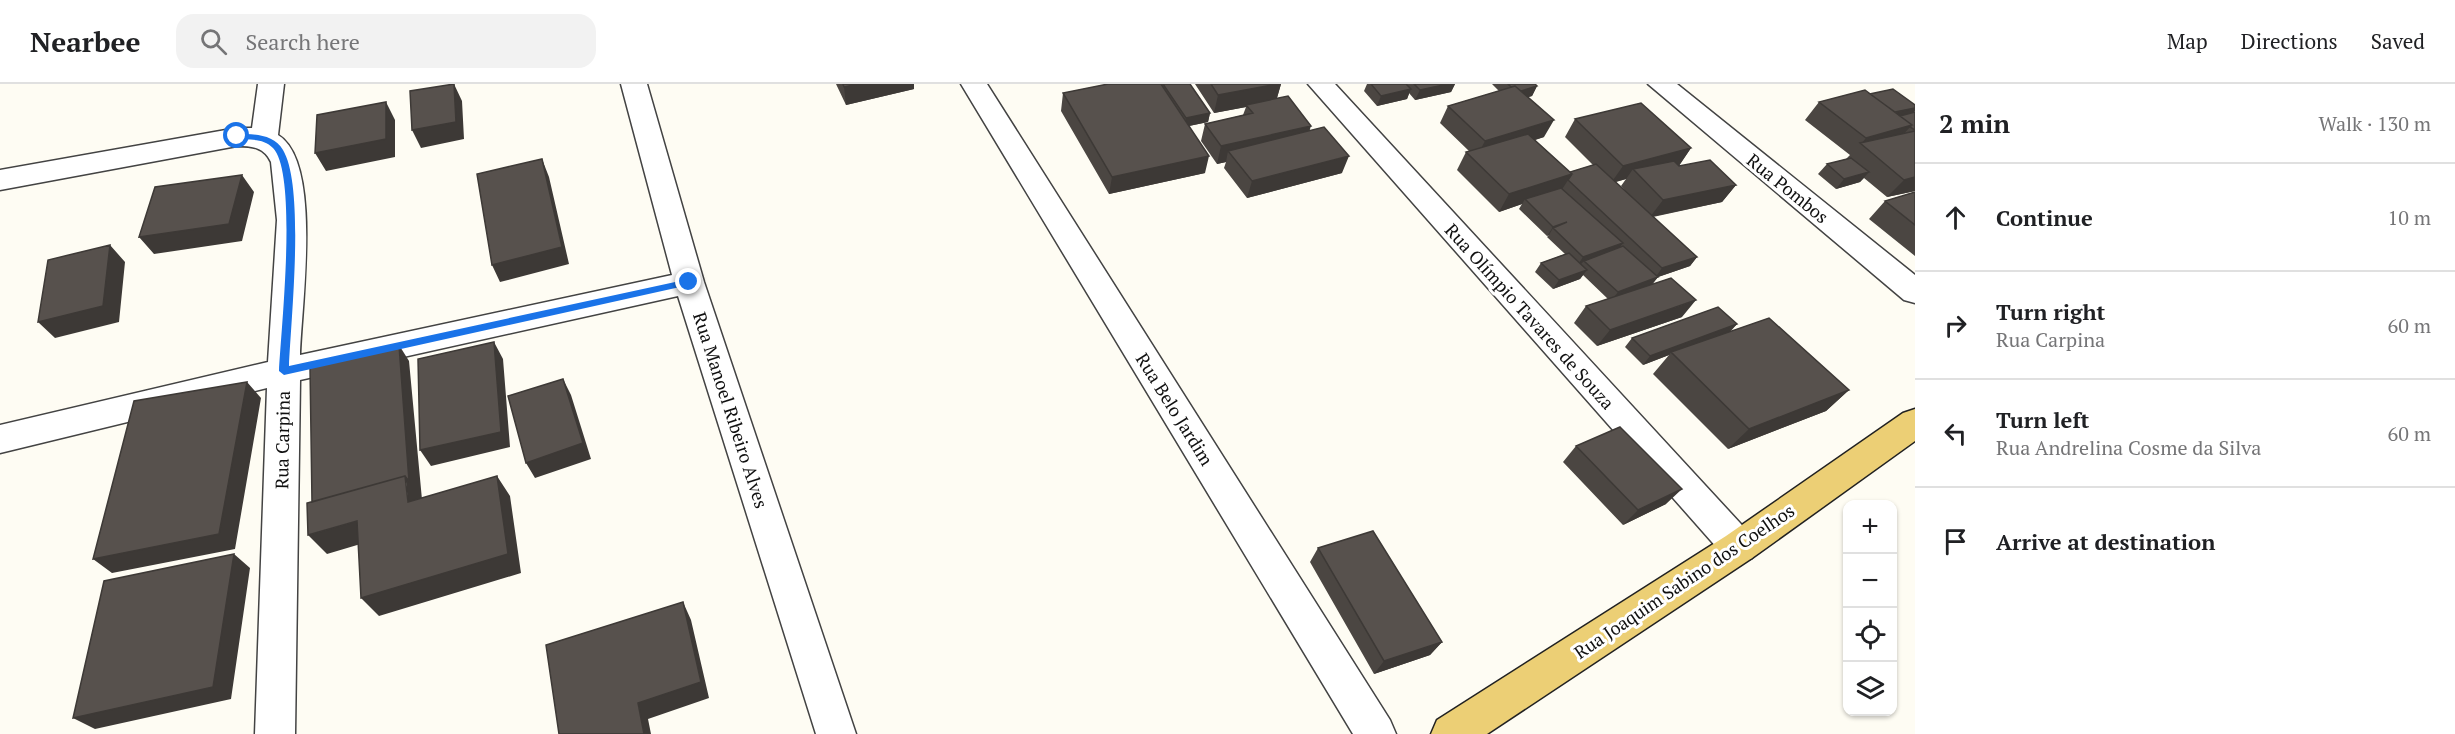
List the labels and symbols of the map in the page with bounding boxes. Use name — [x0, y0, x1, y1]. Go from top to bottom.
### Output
route start — [223, 122, 249, 148]
street label: Rua Pombos — [1742, 148, 1834, 228]
street label: Rua Olímpio Tavares de Souza — [1440, 218, 1620, 414]
route end — [675, 268, 701, 294]
street label: Rua Manoel Ribeiro Alves — [688, 309, 774, 511]
street label: Rua Belo Jardim — [1131, 348, 1219, 470]
street label: Rua Carpina — [269, 391, 295, 489]
street label: Rua Joaquim Sabino dos Coelhos — [1569, 498, 1799, 664]

